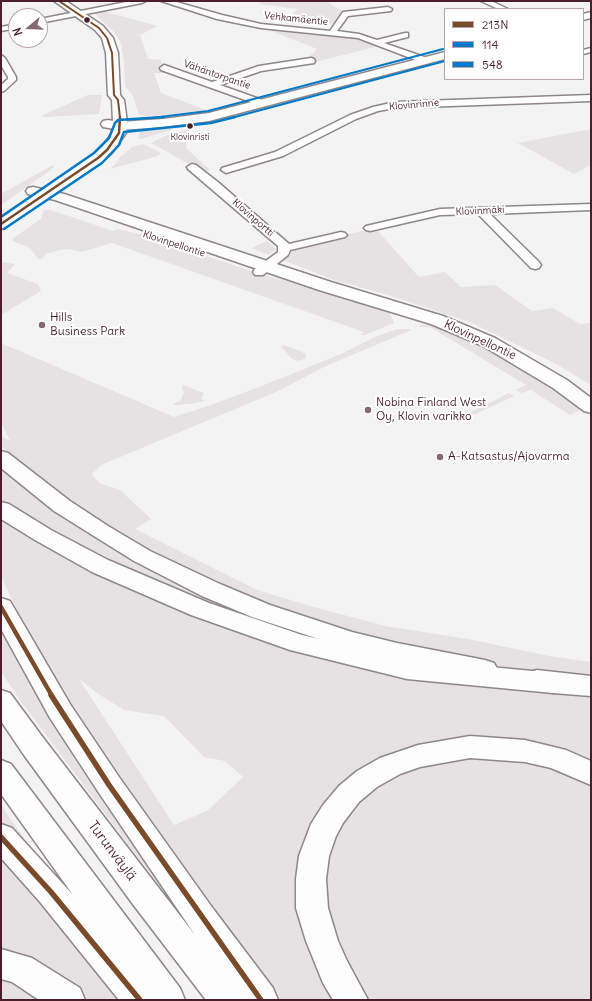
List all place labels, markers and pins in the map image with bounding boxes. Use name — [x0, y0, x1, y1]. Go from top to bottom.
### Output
unlabelled marker — [82, 15, 92, 25]
marker: Klovinristi — [185, 121, 195, 131]
place label: Klovinristi — [170, 132, 210, 142]
place label: Hills Business Park — [50, 311, 125, 339]
marker: Hills Business Park — [37, 320, 47, 330]
place label: Nobina Finland West Oy, Klovin varikko — [376, 396, 486, 424]
marker: Nobina Finland West Oy, Klovin varikko — [363, 405, 373, 415]
place label: A-Katsastus/Ajovarma — [448, 450, 570, 464]
marker: A-Katsastus/Ajovarma — [435, 452, 445, 462]

